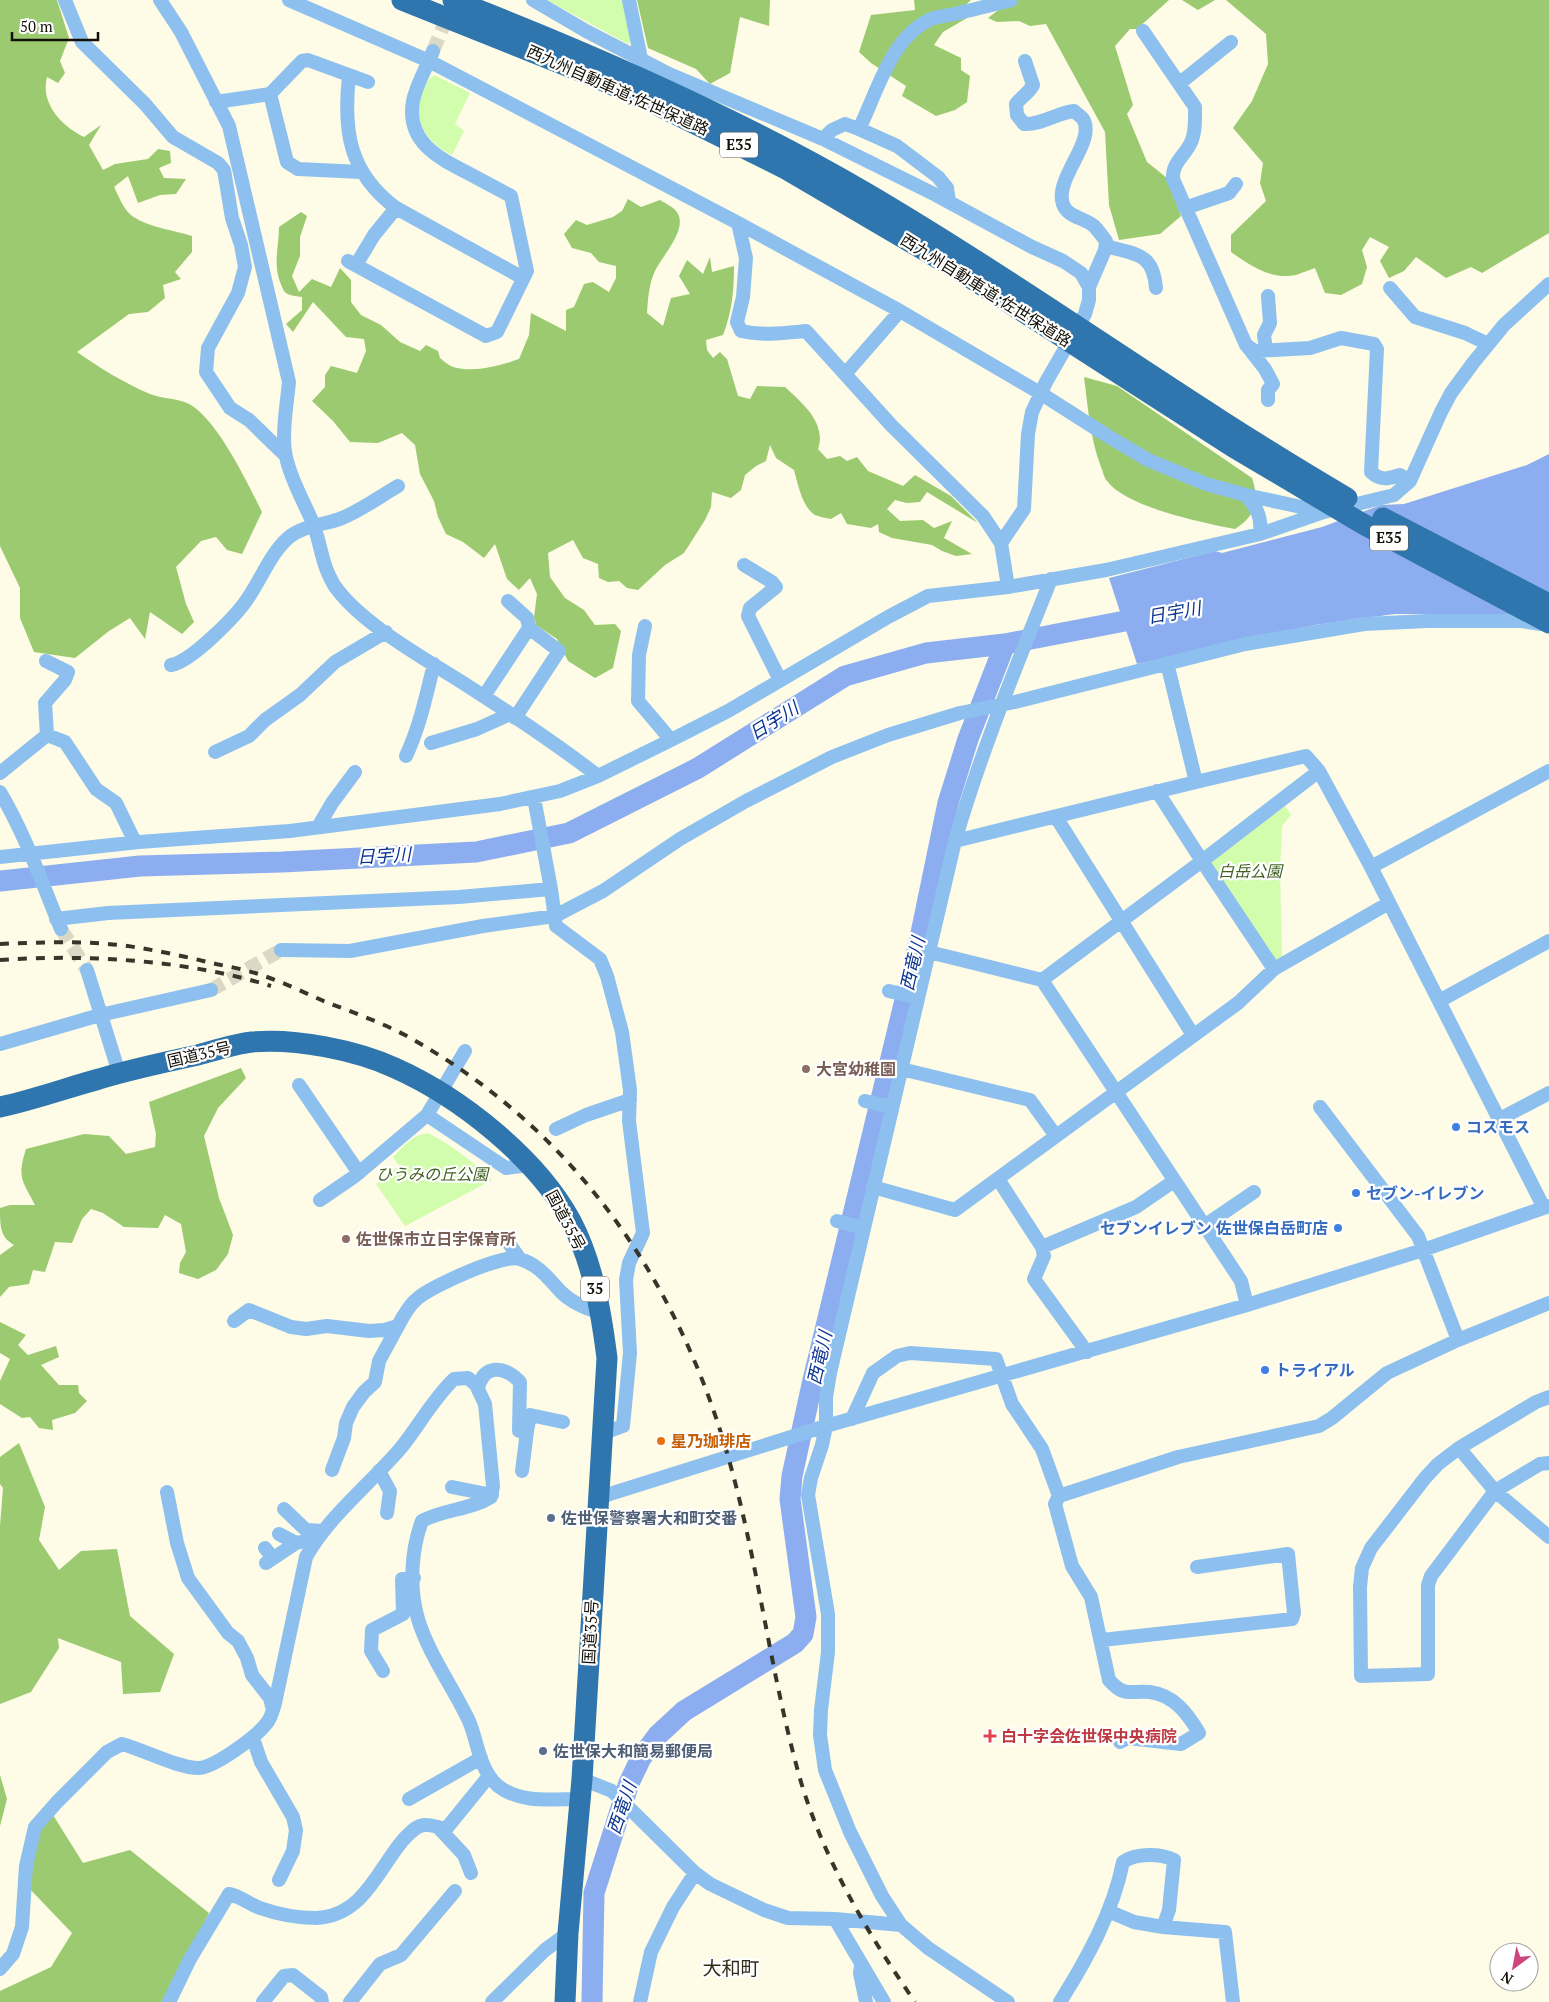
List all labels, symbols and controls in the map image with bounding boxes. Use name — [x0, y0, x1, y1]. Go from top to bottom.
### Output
scale bar — [12, 10, 99, 42]
text: 50 m — [20, 16, 53, 36]
street label: 西九州自動車道;佐世保道路 — [523, 40, 713, 140]
road number: E35 — [720, 132, 758, 158]
street label: 西九州自動車道;佐世保道路 — [897, 228, 1075, 352]
road number: E35 — [1370, 526, 1408, 550]
water label: 日宇川 — [1145, 595, 1204, 629]
water label: 日宇川 — [744, 695, 804, 745]
water label: 日宇川 — [356, 842, 414, 868]
park label: 白岳公園 — [1218, 860, 1284, 882]
water label: 西竜川 — [894, 933, 930, 993]
street label: 国道35号 — [165, 1036, 233, 1072]
place label: 大宮幼稚園 — [816, 1058, 896, 1080]
marker: 大宮幼稚園 — [800, 1063, 812, 1075]
place label: コスモス — [1466, 1116, 1530, 1138]
marker: コスモス — [1450, 1121, 1462, 1133]
park label: ひうみの丘公園 — [376, 1163, 490, 1185]
place label: セブン-イレブン — [1366, 1182, 1485, 1204]
street label: 国道35号 — [541, 1186, 591, 1254]
marker: セブン-イレブン — [1350, 1187, 1362, 1199]
place label: セブンイレブン 佐世保白岳町店 — [1100, 1217, 1328, 1239]
marker: セブンイレブン 佐世保白岳町店 — [1332, 1222, 1344, 1234]
place label: 佐世保市立日宇保育所 — [355, 1228, 516, 1250]
marker: 佐世保市立日宇保育所 — [340, 1233, 352, 1245]
road number: 35 — [581, 1276, 609, 1302]
water label: 西竜川 — [801, 1327, 837, 1387]
place label: トライアル — [1275, 1359, 1355, 1381]
marker: トライアル — [1259, 1364, 1271, 1376]
place label: 星乃珈琲店 — [671, 1430, 751, 1452]
marker: 星乃珈琲店 — [655, 1435, 667, 1447]
place label: 佐世保警察署大和町交番 — [560, 1507, 737, 1529]
marker: 佐世保警察署大和町交番 — [545, 1512, 557, 1524]
street label: 国道35号 — [577, 1599, 603, 1665]
place label: 白十字会佐世保中央病院 — [1001, 1725, 1177, 1747]
marker: 白十字会佐世保中央病院 — [983, 1729, 997, 1743]
place label: 佐世保大和簡易郵便局 — [552, 1740, 713, 1762]
marker: 佐世保大和簡易郵便局 — [537, 1745, 549, 1757]
water label: 西竜川 — [601, 1776, 642, 1837]
north arrow — [1489, 1942, 1539, 1992]
district label: 大和町 — [702, 1955, 760, 1980]
text: N — [1497, 1967, 1516, 1989]

